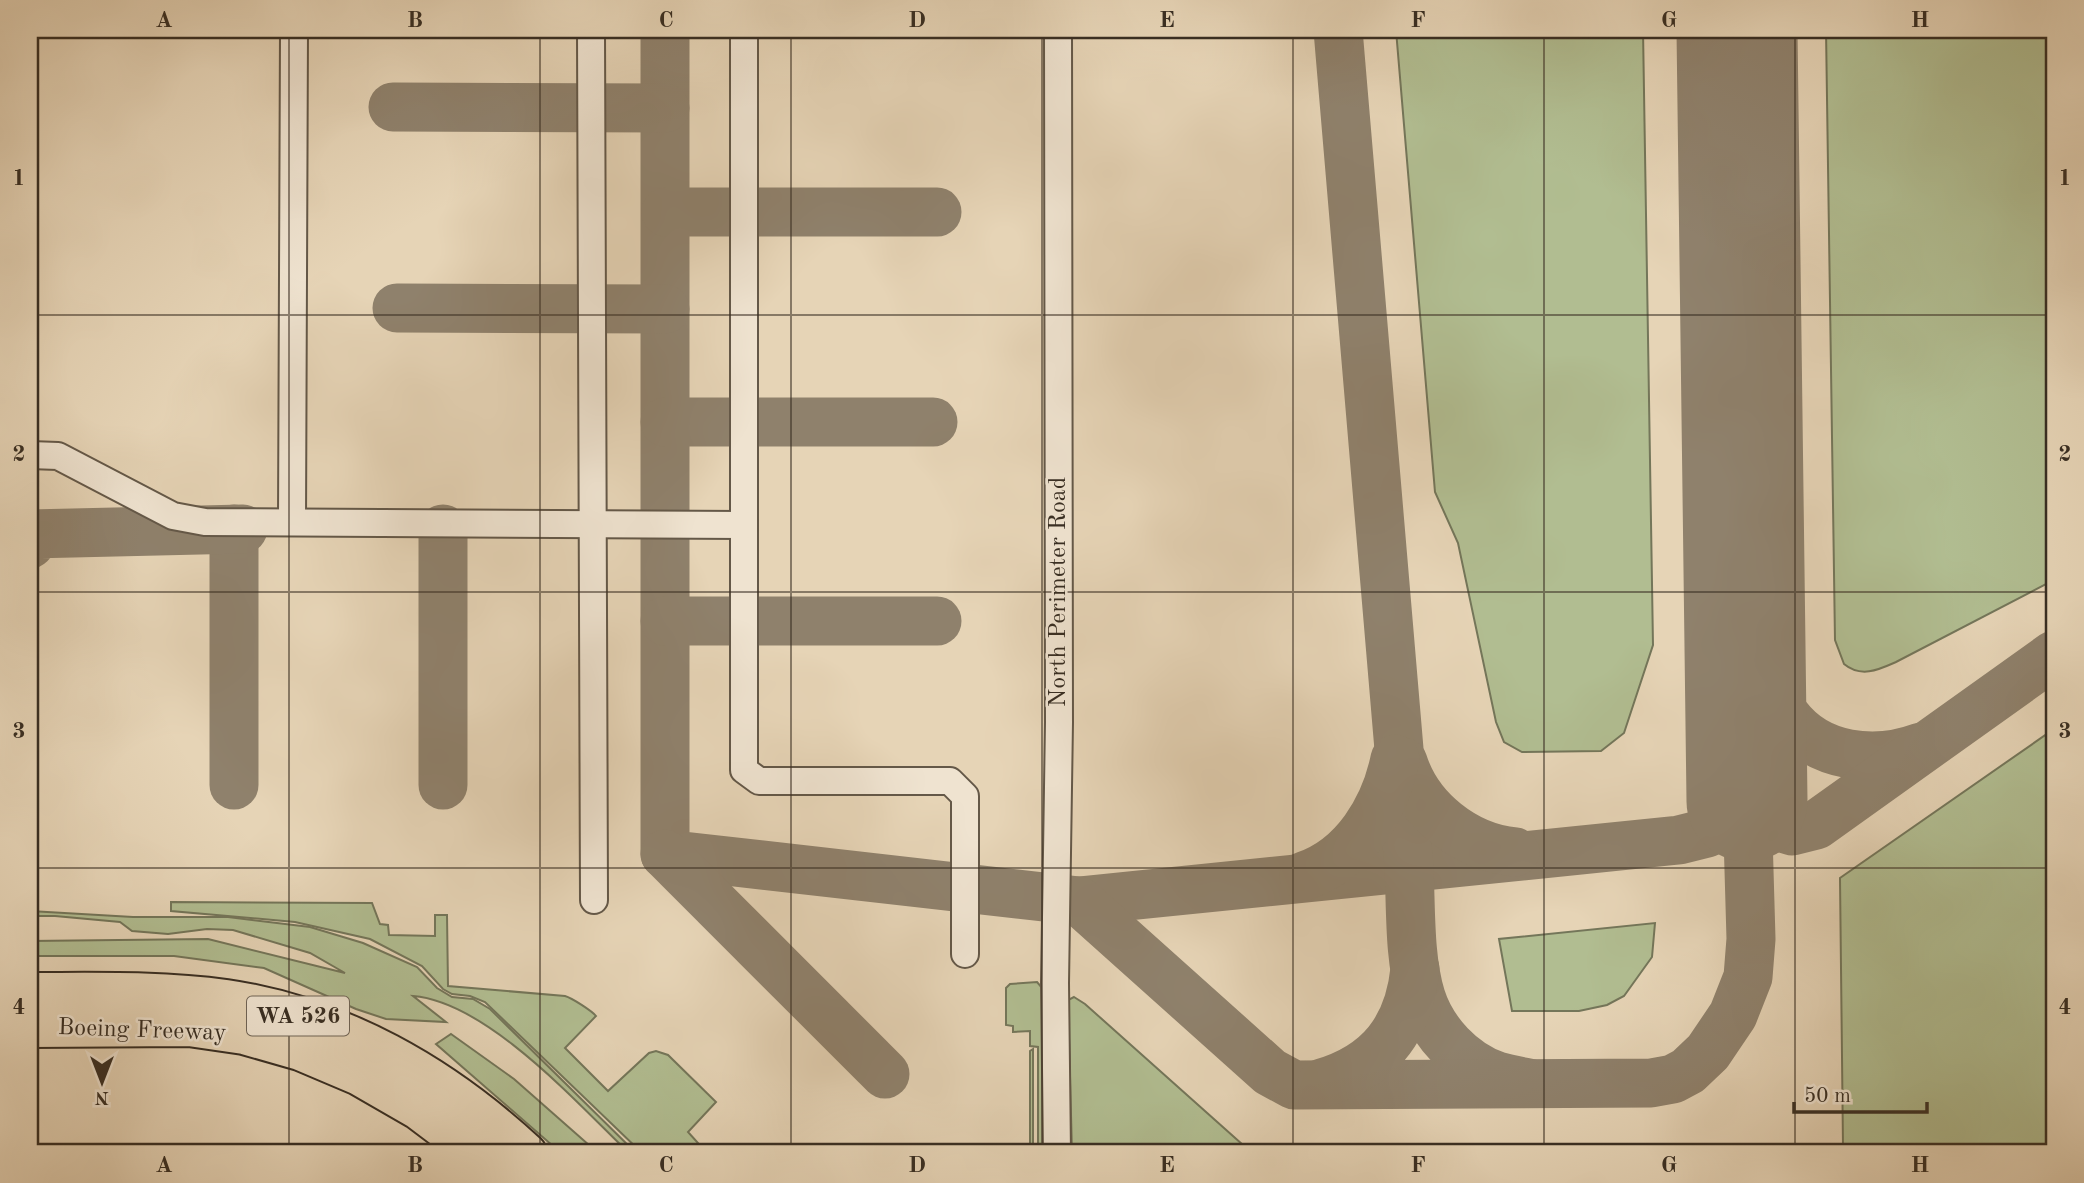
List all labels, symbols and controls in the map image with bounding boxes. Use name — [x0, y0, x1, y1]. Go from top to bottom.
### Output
text: A — [155, 9, 173, 32]
text: B — [407, 9, 423, 32]
text: C — [658, 9, 674, 32]
text: D — [908, 9, 926, 32]
text: E — [1159, 9, 1175, 32]
text: F — [1410, 9, 1426, 32]
text: G — [1661, 9, 1677, 32]
text: H — [1911, 9, 1929, 32]
text: 1 — [12, 167, 26, 190]
text: 1 — [2058, 167, 2072, 190]
text: 2 — [12, 443, 26, 466]
text: 2 — [2058, 443, 2072, 466]
street label: North Perimeter Road — [1047, 477, 1071, 707]
text: 3 — [12, 720, 26, 743]
text: 3 — [2058, 720, 2072, 743]
text: 4 — [12, 996, 26, 1019]
road number: WA 526 — [247, 996, 349, 1036]
text: 4 — [2058, 996, 2072, 1019]
street label: Boeing Freeway — [57, 1016, 227, 1046]
north arrow — [66, 1046, 136, 1116]
scale bar — [1794, 1071, 1926, 1115]
text: 50 m — [1804, 1086, 1851, 1107]
text: N — [94, 1087, 109, 1106]
text: A — [155, 1154, 173, 1177]
text: B — [407, 1154, 423, 1177]
text: C — [658, 1154, 674, 1177]
text: D — [908, 1154, 926, 1177]
text: E — [1159, 1154, 1175, 1177]
text: F — [1410, 1154, 1426, 1177]
text: G — [1661, 1154, 1677, 1177]
text: H — [1911, 1154, 1929, 1177]

